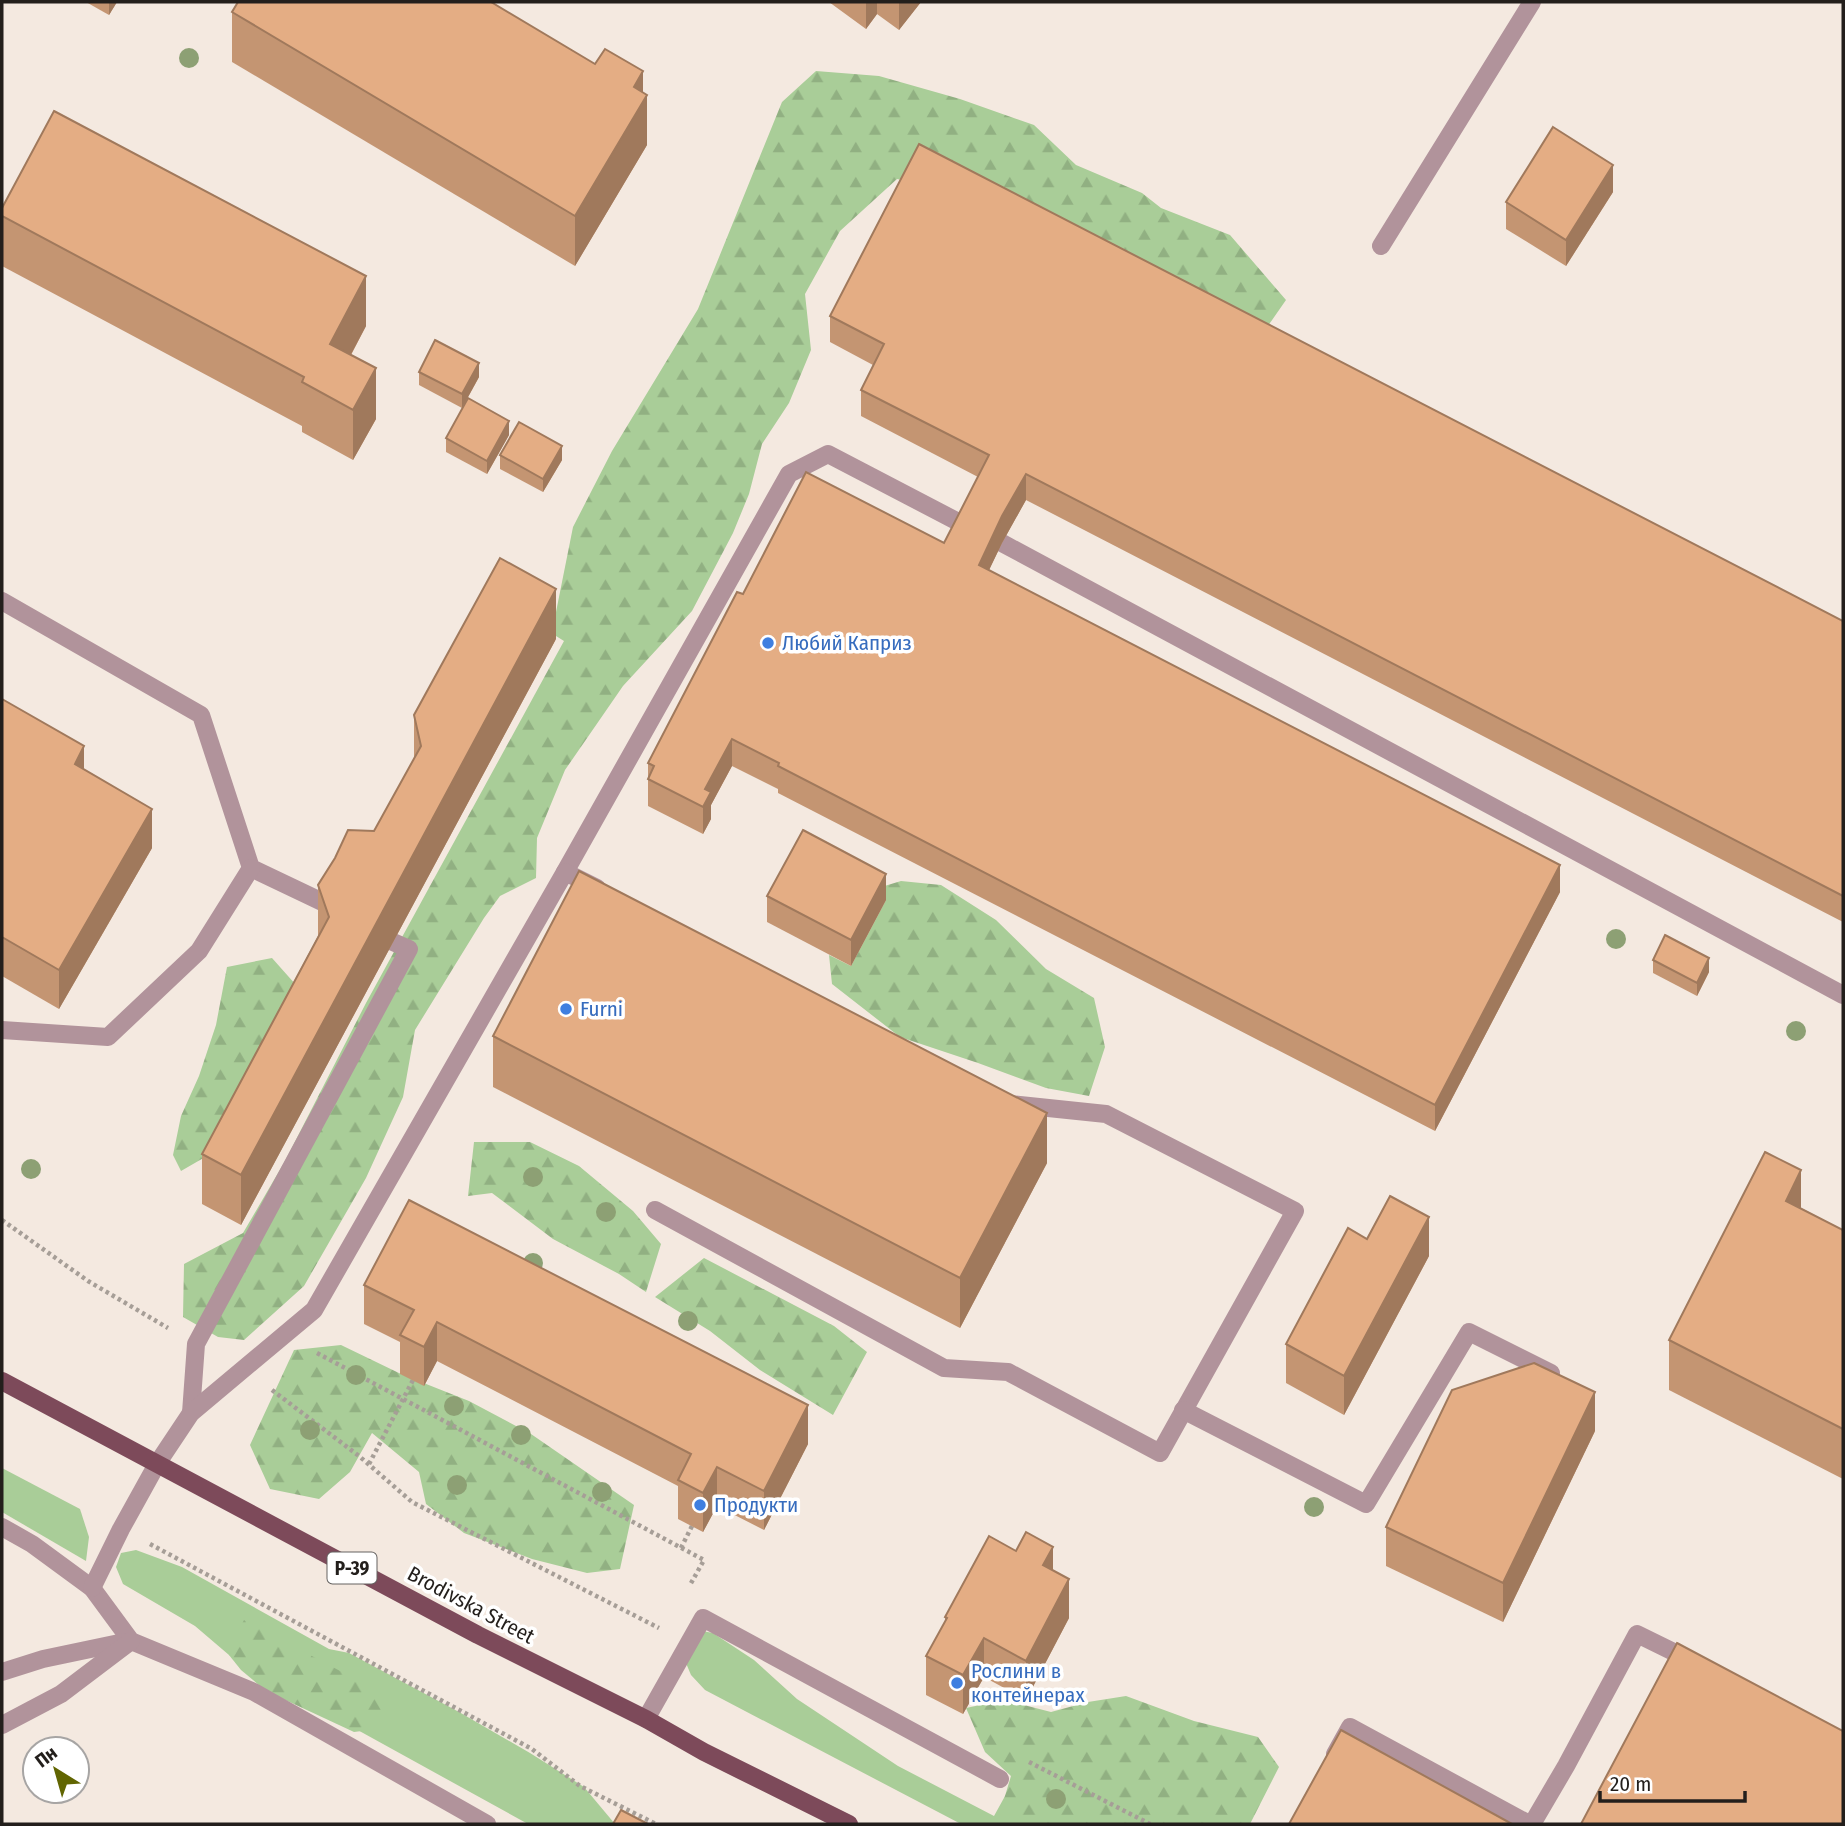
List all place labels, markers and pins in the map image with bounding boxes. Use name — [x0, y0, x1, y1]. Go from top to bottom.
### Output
place label: Любий Каприз — [782, 630, 912, 656]
marker: Любий Каприз — [760, 635, 776, 651]
place label: Furni — [580, 996, 623, 1022]
marker: Furni — [558, 1001, 574, 1017]
place label: Продукти — [714, 1492, 798, 1518]
marker: Продукти — [692, 1497, 708, 1513]
place label: Рослини в контейнерах — [971, 1658, 1085, 1708]
marker: Рослини в контейнерах — [949, 1675, 965, 1691]

